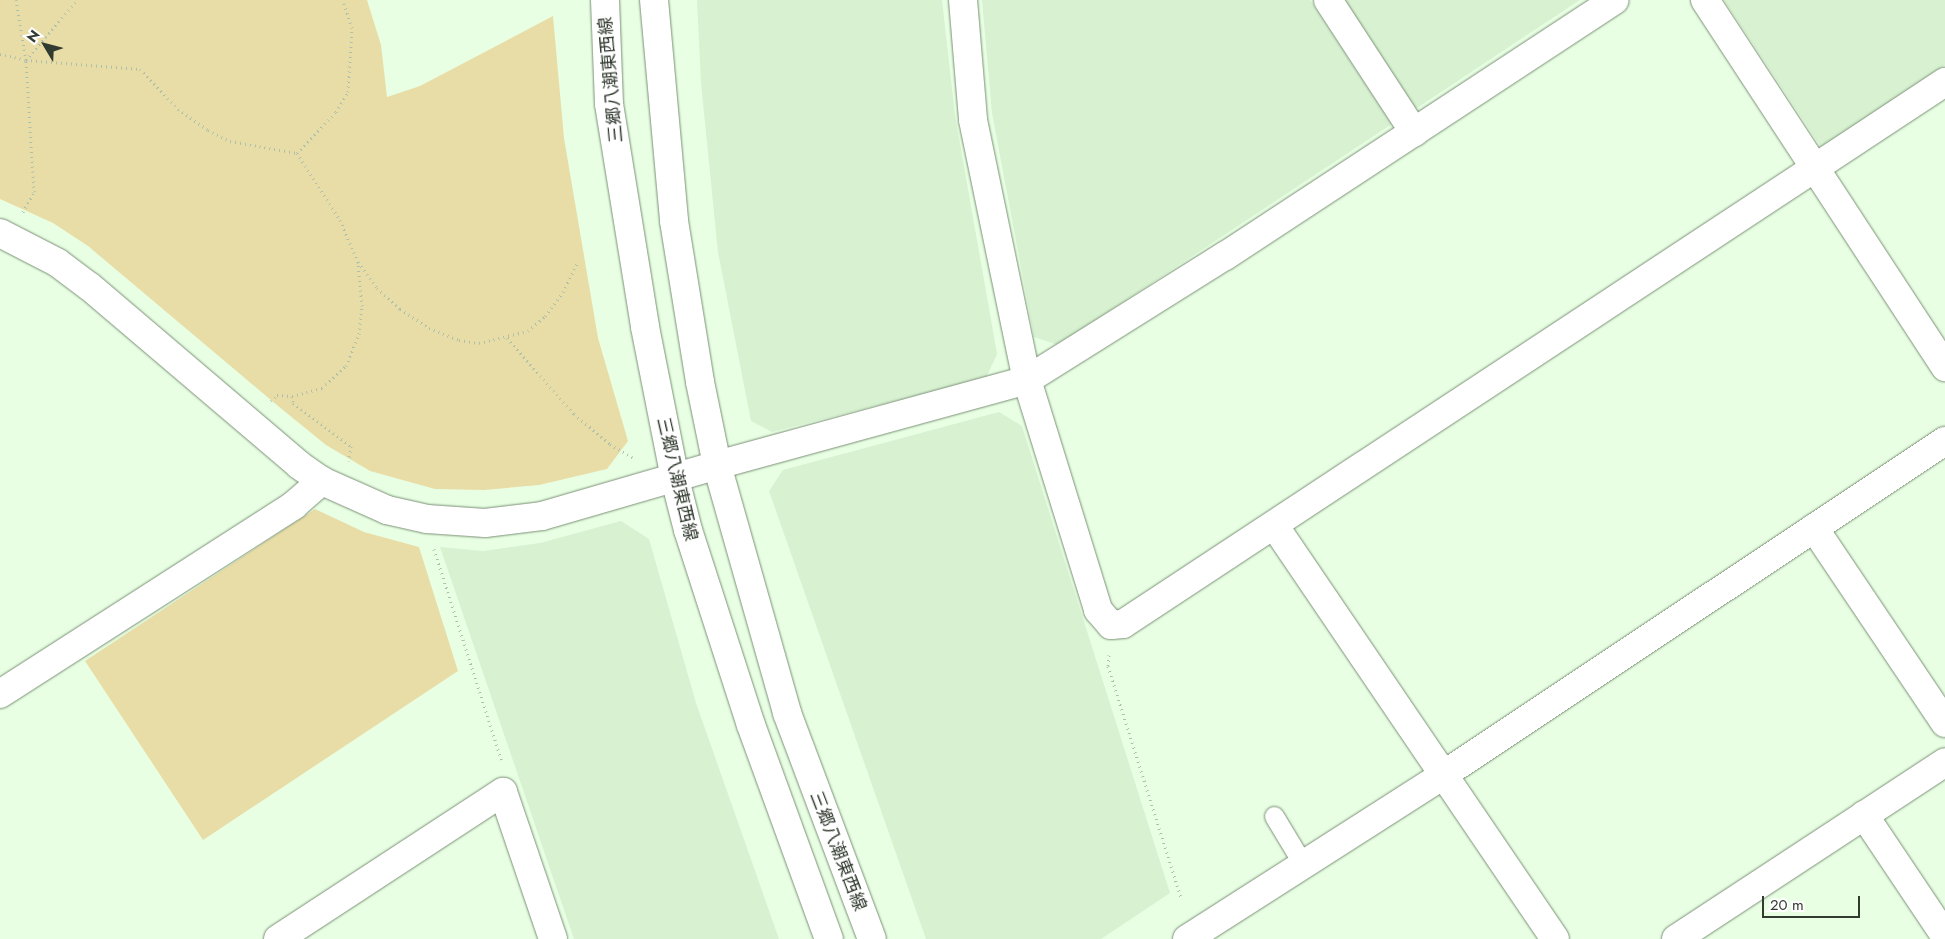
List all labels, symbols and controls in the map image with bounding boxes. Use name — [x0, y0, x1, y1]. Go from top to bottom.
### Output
street label: 三郷八潮東西線 — [595, 16, 627, 144]
north arrow — [20, 20, 70, 70]
text: N — [22, 26, 44, 46]
street label: 三郷八潮東西線 — [652, 415, 702, 543]
street label: 三郷八潮東西線 — [805, 788, 871, 914]
scale bar — [1765, 886, 1862, 918]
text: 20 m — [1770, 894, 1804, 916]

